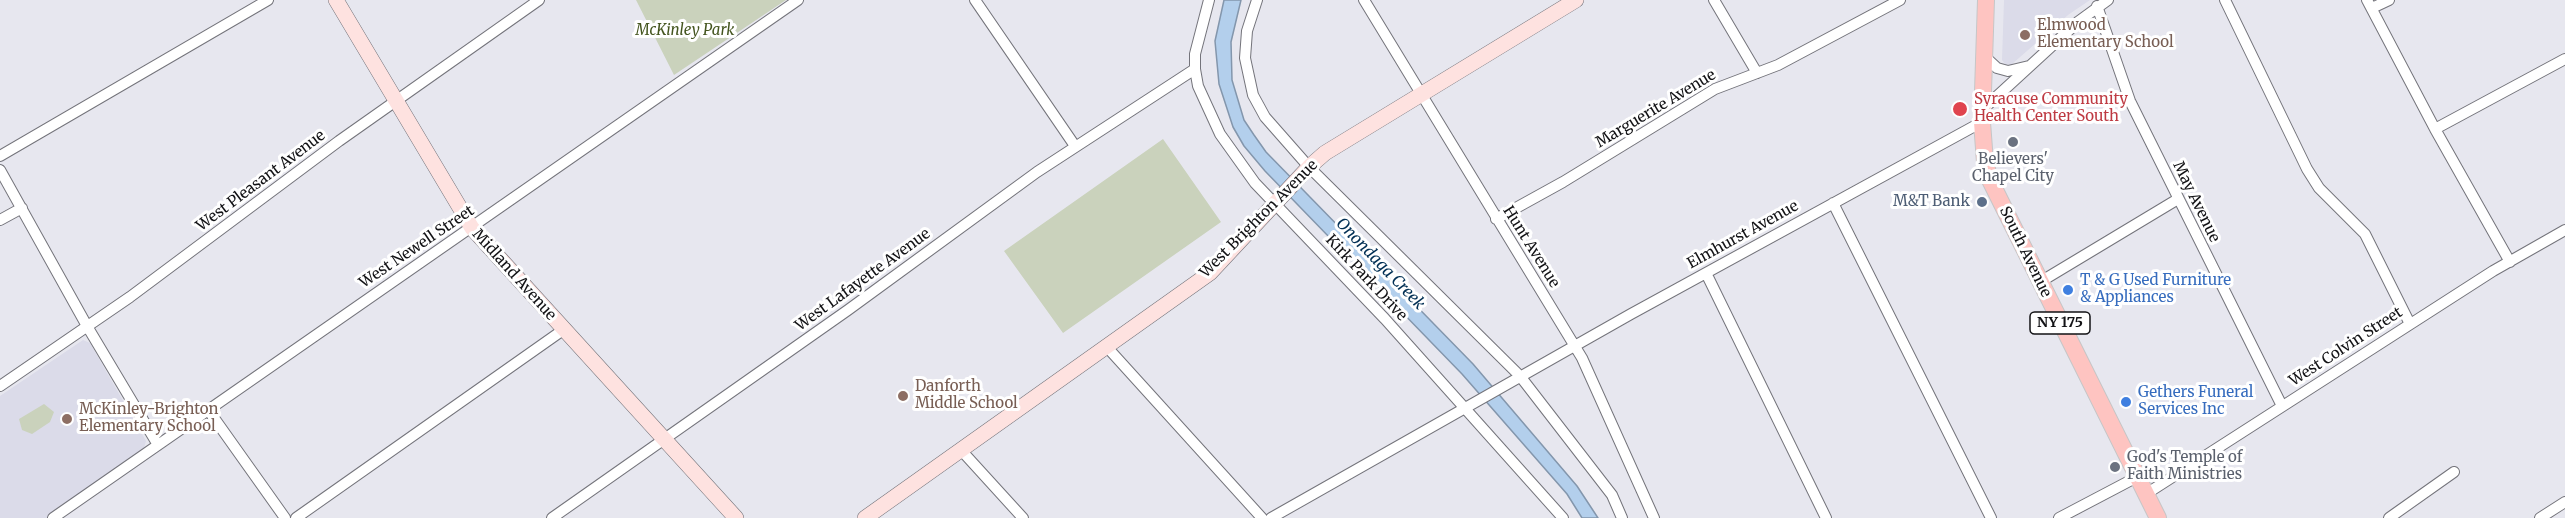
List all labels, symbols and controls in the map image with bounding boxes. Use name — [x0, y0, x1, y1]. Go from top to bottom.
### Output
place label: Elmwood Elementary School — [2037, 17, 2174, 52]
park label: McKinley Park — [636, 22, 734, 40]
marker: Elmwood Elementary School — [2018, 28, 2032, 42]
street label: Marguerite Avenue — [1593, 66, 1719, 152]
place label: Syracuse Community Health Center South — [1974, 91, 2128, 126]
marker: Syracuse Community Health Center South — [1951, 100, 1969, 118]
street label: West Pleasant Avenue — [193, 127, 329, 235]
marker: Believers' Chapel City — [2006, 135, 2020, 149]
place label: Believers' Chapel City — [1972, 151, 2054, 186]
street label: West Brighton Avenue — [1196, 156, 1322, 282]
street label: May Avenue — [2169, 159, 2223, 245]
place label: M&T Bank — [1893, 193, 1970, 211]
marker: M&T Bank — [1975, 195, 1989, 209]
street label: Elmhurst Avenue — [1684, 197, 1802, 273]
street label: West Newell Street — [356, 202, 478, 292]
street label: Hunt Avenue — [1499, 203, 1563, 291]
street label: South Avenue — [1995, 204, 2055, 300]
water label: Onondaga Creek — [1332, 214, 1428, 314]
street label: West Lafayette Avenue — [792, 225, 934, 335]
street label: Midland Avenue — [468, 226, 560, 324]
street label: Kirk Park Drive — [1322, 231, 1410, 325]
place label: T & G Used Furniture & Appliances — [2080, 272, 2231, 307]
marker: T & G Used Furniture & Appliances — [2061, 283, 2075, 297]
street label: West Colvin Street — [2286, 304, 2406, 390]
road number: NY 175 — [2030, 312, 2090, 334]
place label: Danforth Middle School — [915, 378, 1018, 413]
place label: Gethers Funeral Services Inc — [2138, 384, 2253, 419]
marker: Danforth Middle School — [896, 389, 910, 403]
marker: Gethers Funeral Services Inc — [2119, 395, 2133, 409]
place label: McKinley-Brighton Elementary School — [79, 401, 219, 436]
marker: McKinley-Brighton Elementary School — [60, 412, 74, 426]
place label: God's Temple of Faith Ministries — [2127, 449, 2242, 484]
marker: God's Temple of Faith Ministries — [2108, 460, 2122, 474]

